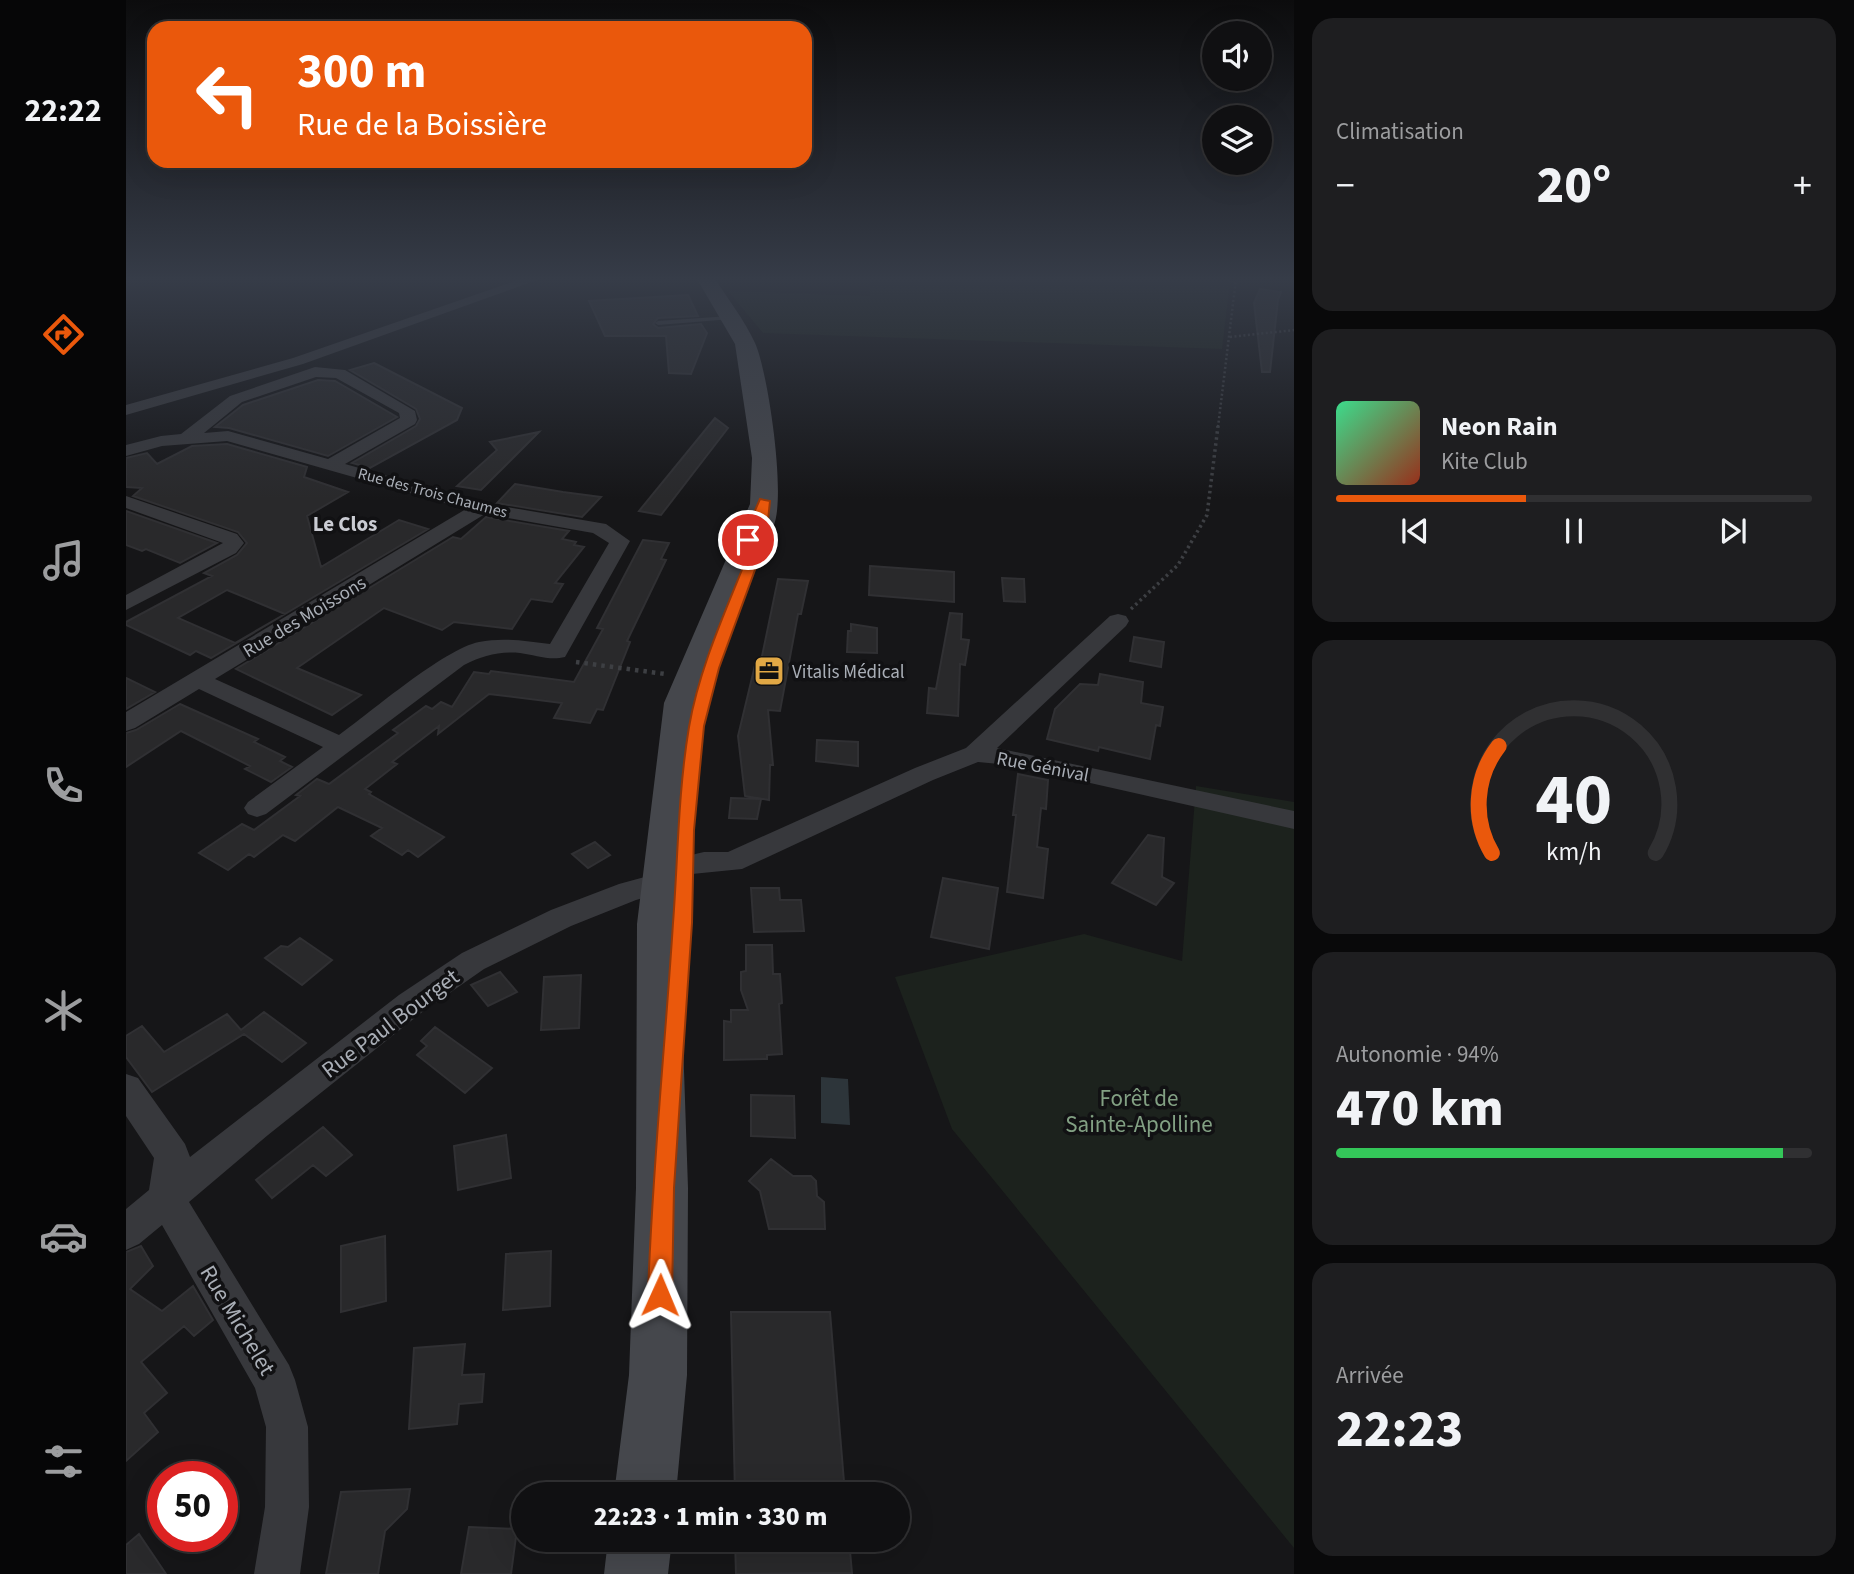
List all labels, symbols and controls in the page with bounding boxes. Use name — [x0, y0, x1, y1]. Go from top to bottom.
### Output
map controls — [1202, 21, 1272, 175]
button: sound — [1202, 21, 1272, 91]
text: 300 m — [297, 37, 426, 107]
icon: left — [182, 49, 273, 140]
text: 22:22 — [24, 88, 102, 134]
text: Rue de la Boissière — [297, 102, 547, 148]
button: layers — [1202, 105, 1272, 175]
text: Climatisation — [1336, 115, 1464, 148]
text: 20° — [1537, 149, 1611, 223]
text: − — [1336, 159, 1355, 213]
text: + — [1793, 159, 1812, 213]
icon: directions — [39, 310, 88, 359]
text: Neon Rain — [1441, 408, 1558, 445]
text: Kite Club — [1441, 445, 1528, 478]
street label: Rue des Trois Chaumes — [356, 462, 510, 524]
district label: Le Clos — [313, 509, 377, 539]
pin — [718, 510, 778, 570]
icon: previous — [1396, 512, 1434, 550]
icon: pause — [1555, 512, 1593, 550]
icon: next — [1714, 512, 1752, 550]
icon: arrive — [729, 521, 767, 559]
icon: music — [39, 536, 88, 585]
street label: Rue des Moissons — [238, 570, 372, 665]
office icon: Vitalis Médical — [752, 654, 786, 688]
place label: Vitalis Médical — [792, 659, 905, 686]
street label: Rue Génival — [994, 745, 1091, 790]
text: 40 — [1536, 748, 1612, 852]
icon: phone — [39, 761, 88, 810]
text: km/h — [1546, 834, 1602, 870]
street label: Rue Paul Bourget — [315, 961, 466, 1086]
icon: climate — [39, 986, 88, 1035]
text: Autonomie · 94% — [1336, 1038, 1499, 1071]
text: 470 km — [1336, 1072, 1504, 1146]
park label: Forêt de Sainte-Apolline — [1065, 1082, 1213, 1141]
icon: car — [39, 1212, 88, 1261]
position arrow — [623, 1258, 697, 1332]
street label: Rue Michelet — [192, 1259, 284, 1382]
text: Arrivée — [1336, 1359, 1404, 1392]
text: 22:23 — [1336, 1393, 1463, 1467]
icon: filters — [39, 1437, 88, 1486]
speed limit sign: 50 — [147, 1461, 238, 1552]
text: 22:23 · 1 min · 330 m — [594, 1498, 827, 1535]

